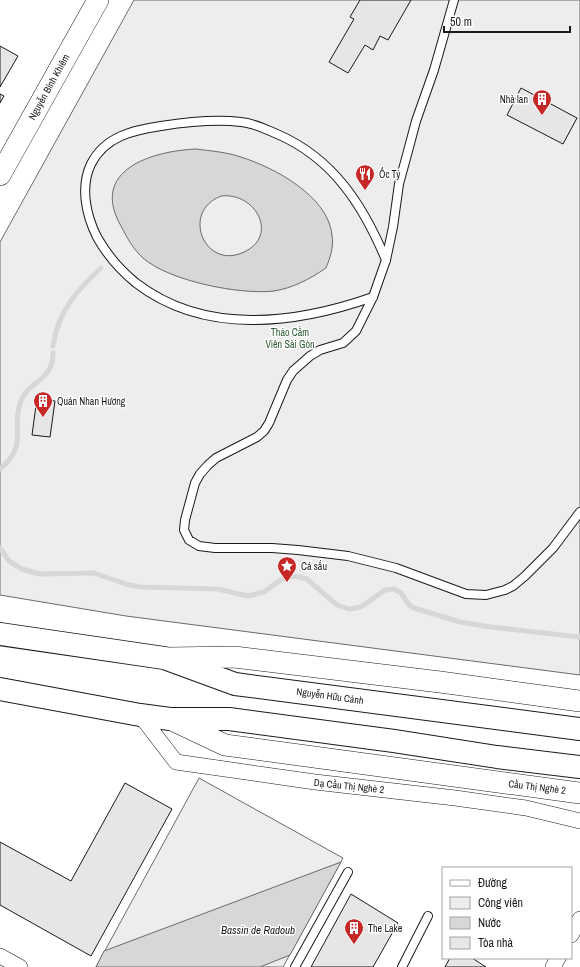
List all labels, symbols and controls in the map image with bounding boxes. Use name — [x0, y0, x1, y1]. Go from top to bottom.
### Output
scale bar — [444, 8, 570, 34]
text: 50 m — [450, 14, 472, 30]
street label: Nguyễn Bỉnh Khiêm — [26, 52, 73, 122]
building icon: Nhà lan — [531, 88, 553, 116]
place label: Nhà lan — [500, 93, 528, 106]
restaurant icon: Ốc Tý — [354, 163, 376, 191]
place label: Ốc Tý — [379, 167, 401, 181]
park label: Thảo Cầm Viên Sài Gòn — [265, 326, 315, 351]
building icon: Quán Nhan Hương — [32, 390, 54, 418]
place label: Quán Nhan Hương — [57, 395, 126, 408]
place icon: Cá sấu — [276, 555, 298, 583]
place label: Cá sấu — [301, 560, 327, 573]
street label: Nguyễn Hữu Cảnh — [296, 685, 364, 707]
street label: Dạ Cầu Thị Nghè 2 — [313, 776, 385, 796]
street label: Cầu Thị Nghè 2 — [508, 777, 567, 797]
legend — [442, 867, 572, 959]
text: Đường — [478, 875, 508, 891]
text: Công viên — [478, 895, 523, 911]
text: Nước — [478, 915, 501, 931]
building icon: The Lake — [343, 917, 365, 945]
place label: The Lake — [368, 922, 403, 935]
water label: Bassin de Radoub — [221, 923, 295, 937]
text: Tòa nhà — [478, 935, 514, 951]

